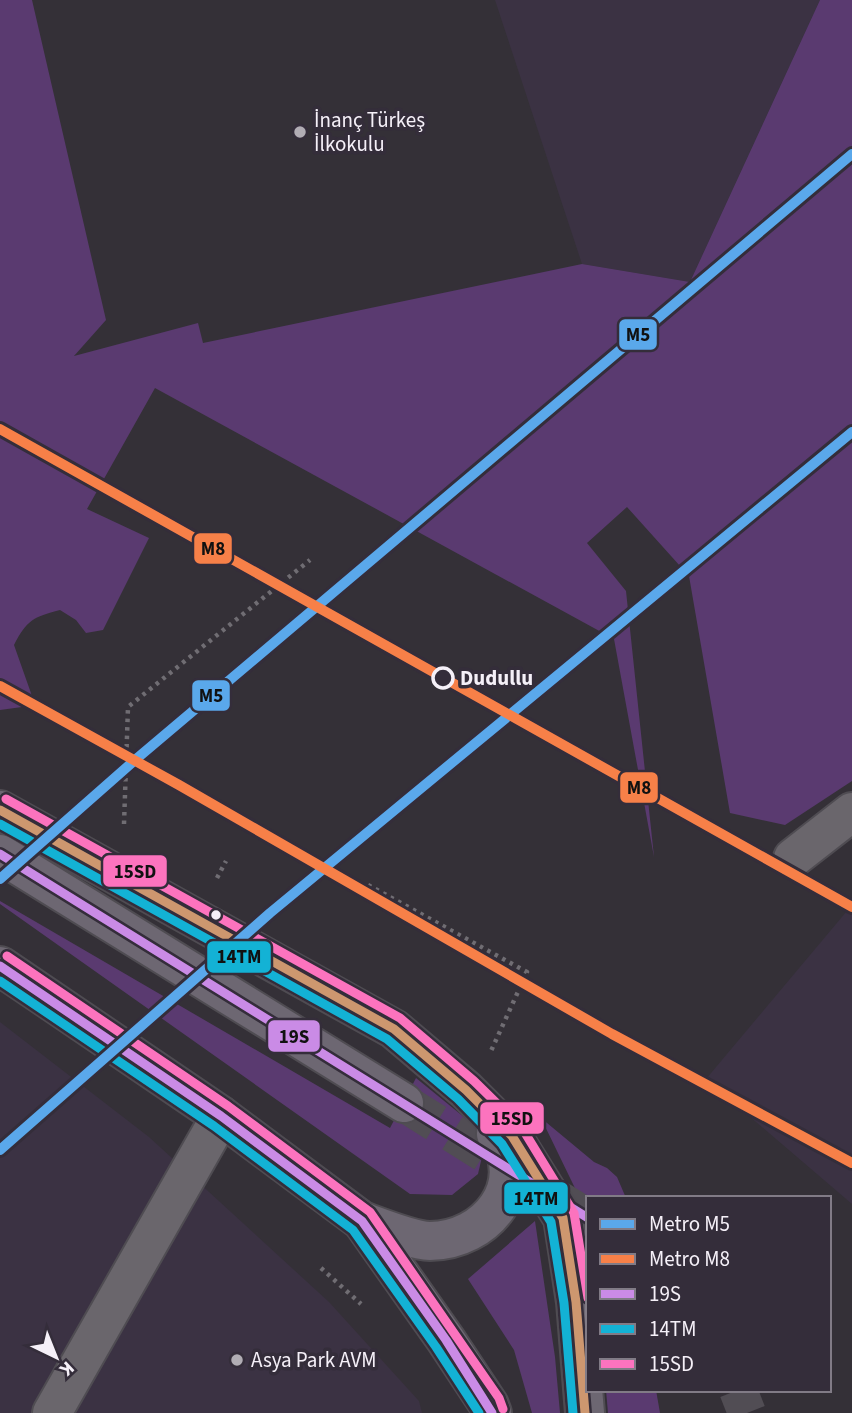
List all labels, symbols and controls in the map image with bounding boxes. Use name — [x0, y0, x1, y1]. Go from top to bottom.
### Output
place label: İnanç Türkeş İlkokulu — [314, 105, 425, 159]
marker: İnanç Türkeş İlkokulu — [292, 124, 308, 140]
line badge: M5 — [618, 318, 658, 351]
text: M5 — [626, 322, 650, 349]
line badge: M8 — [193, 532, 233, 565]
text: M8 — [201, 536, 225, 563]
place label: Dudullu — [460, 663, 533, 693]
marker: Dudullu — [432, 667, 454, 689]
line badge: M5 — [191, 679, 231, 712]
text: M5 — [199, 683, 223, 710]
line badge: M8 — [619, 771, 659, 804]
text: M8 — [627, 775, 651, 802]
line badge: 15SD — [102, 854, 168, 888]
text: 15SD — [114, 859, 156, 886]
unlabelled marker — [209, 908, 223, 922]
line badge: 14TM — [206, 940, 272, 974]
text: 14TM — [216, 944, 262, 971]
line badge: 19S — [267, 1019, 321, 1053]
text: 19S — [279, 1024, 309, 1051]
line badge: 15SD — [479, 1101, 545, 1135]
text: 15SD — [491, 1106, 533, 1133]
line badge: 14TM — [503, 1181, 569, 1215]
text: 14TM — [513, 1186, 559, 1213]
legend — [586, 1196, 831, 1392]
text: Metro M5 — [649, 1209, 730, 1239]
text: Metro M8 — [649, 1244, 730, 1274]
text: 19S — [649, 1279, 681, 1309]
text: 14TM — [649, 1314, 696, 1344]
north arrow — [21, 1322, 91, 1392]
place label: Asya Park AVM — [251, 1345, 377, 1375]
text: 15SD — [649, 1349, 694, 1379]
marker: Asya Park AVM — [229, 1352, 245, 1368]
text: K — [53, 1354, 80, 1382]

